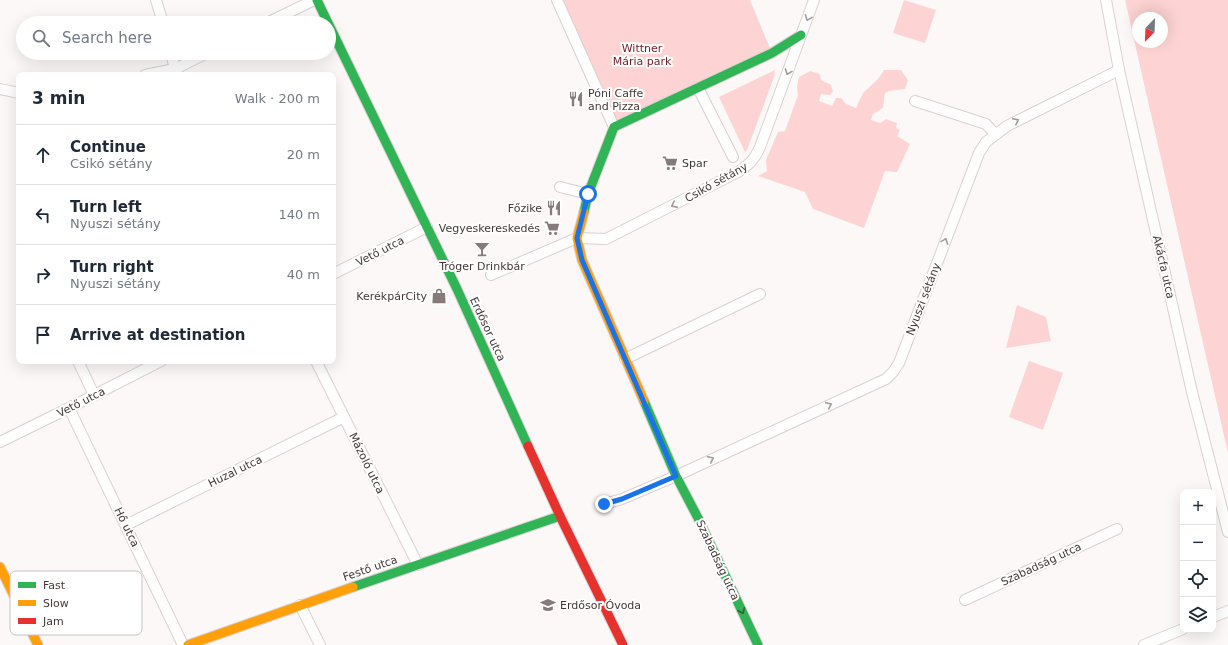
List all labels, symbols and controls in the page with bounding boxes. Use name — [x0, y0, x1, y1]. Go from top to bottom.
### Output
north arrow — [1132, 12, 1168, 48]
one-way arrow — [804, 14, 812, 21]
search box — [16, 16, 336, 60]
icon: search — [30, 27, 52, 49]
text: Search here — [62, 29, 152, 47]
park label: Wittner Mária park — [613, 42, 672, 68]
one-way arrow — [784, 68, 792, 75]
place label: Póni Caffe and Pizza — [588, 87, 643, 113]
text: 3 min — [32, 88, 85, 108]
restaurant icon: Póni Caffe and Pizza — [567, 90, 585, 108]
text: Walk · 200 m — [235, 91, 320, 106]
one-way arrow — [1012, 118, 1019, 126]
text: Continue — [70, 138, 146, 156]
icon: ahead — [32, 144, 54, 166]
text: 20 m — [287, 147, 320, 162]
supermarket icon: Spar — [661, 154, 679, 172]
text: Csikó sétány — [70, 156, 152, 171]
place label: Spar — [682, 157, 708, 170]
street label: Csikó sétány — [683, 160, 750, 205]
route start — [579, 185, 597, 203]
text: Turn left — [70, 198, 142, 216]
restaurant icon: Főzike — [545, 199, 563, 217]
one-way arrow — [671, 200, 678, 208]
place label: Főzike — [508, 202, 542, 215]
icon: left — [32, 204, 54, 226]
text: 140 m — [278, 207, 320, 222]
text: Nyuszi sétány — [70, 216, 161, 231]
supermarket icon: Vegyeskereskedés — [543, 219, 561, 237]
place label: Vegyeskereskedés — [439, 222, 540, 235]
street label: Vető utca — [354, 234, 406, 269]
street label: Akácfa utca — [1150, 234, 1177, 300]
one-way arrow — [941, 237, 949, 244]
bar icon: Tróger Drinkbár — [473, 240, 491, 258]
text: Turn right — [70, 258, 154, 276]
place label: Tróger Drinkbár — [438, 260, 525, 273]
street label: Nyuszi sétány — [904, 261, 943, 337]
icon: right — [32, 264, 54, 286]
text: 40 m — [287, 267, 320, 282]
text: Nyuszi sétány — [70, 276, 161, 291]
shop icon: KerékpárCity — [430, 287, 448, 305]
place label: KerékpárCity — [356, 290, 427, 303]
street label: Erdősor utca — [467, 295, 508, 363]
icon: arrive — [32, 324, 54, 346]
text: Arrive at destination — [70, 326, 245, 344]
street label: Vető utca — [55, 385, 107, 420]
one-way arrow — [825, 402, 832, 410]
street label: Mázoló utca — [346, 431, 387, 496]
street label: Huzal utca — [206, 453, 264, 490]
one-way arrow — [706, 456, 714, 464]
map controls — [1180, 489, 1216, 633]
button: + — [1180, 489, 1216, 525]
route end — [595, 495, 613, 513]
street label: Hő utca — [111, 505, 142, 549]
street label: Szabadság utca — [693, 518, 742, 602]
button: − — [1180, 525, 1216, 561]
street label: Szabadság utca — [999, 540, 1083, 589]
street label: Festő utca — [341, 553, 399, 584]
button: locate — [1180, 561, 1216, 597]
legend — [10, 571, 142, 635]
text: Fast — [43, 579, 66, 592]
school or university icon: Erdősor Óvoda — [539, 596, 557, 614]
text: Slow — [43, 597, 69, 610]
button: layers — [1180, 597, 1216, 633]
place label: Erdősor Óvoda — [560, 599, 641, 612]
one-way arrow — [737, 607, 745, 615]
text: Jam — [42, 615, 64, 628]

